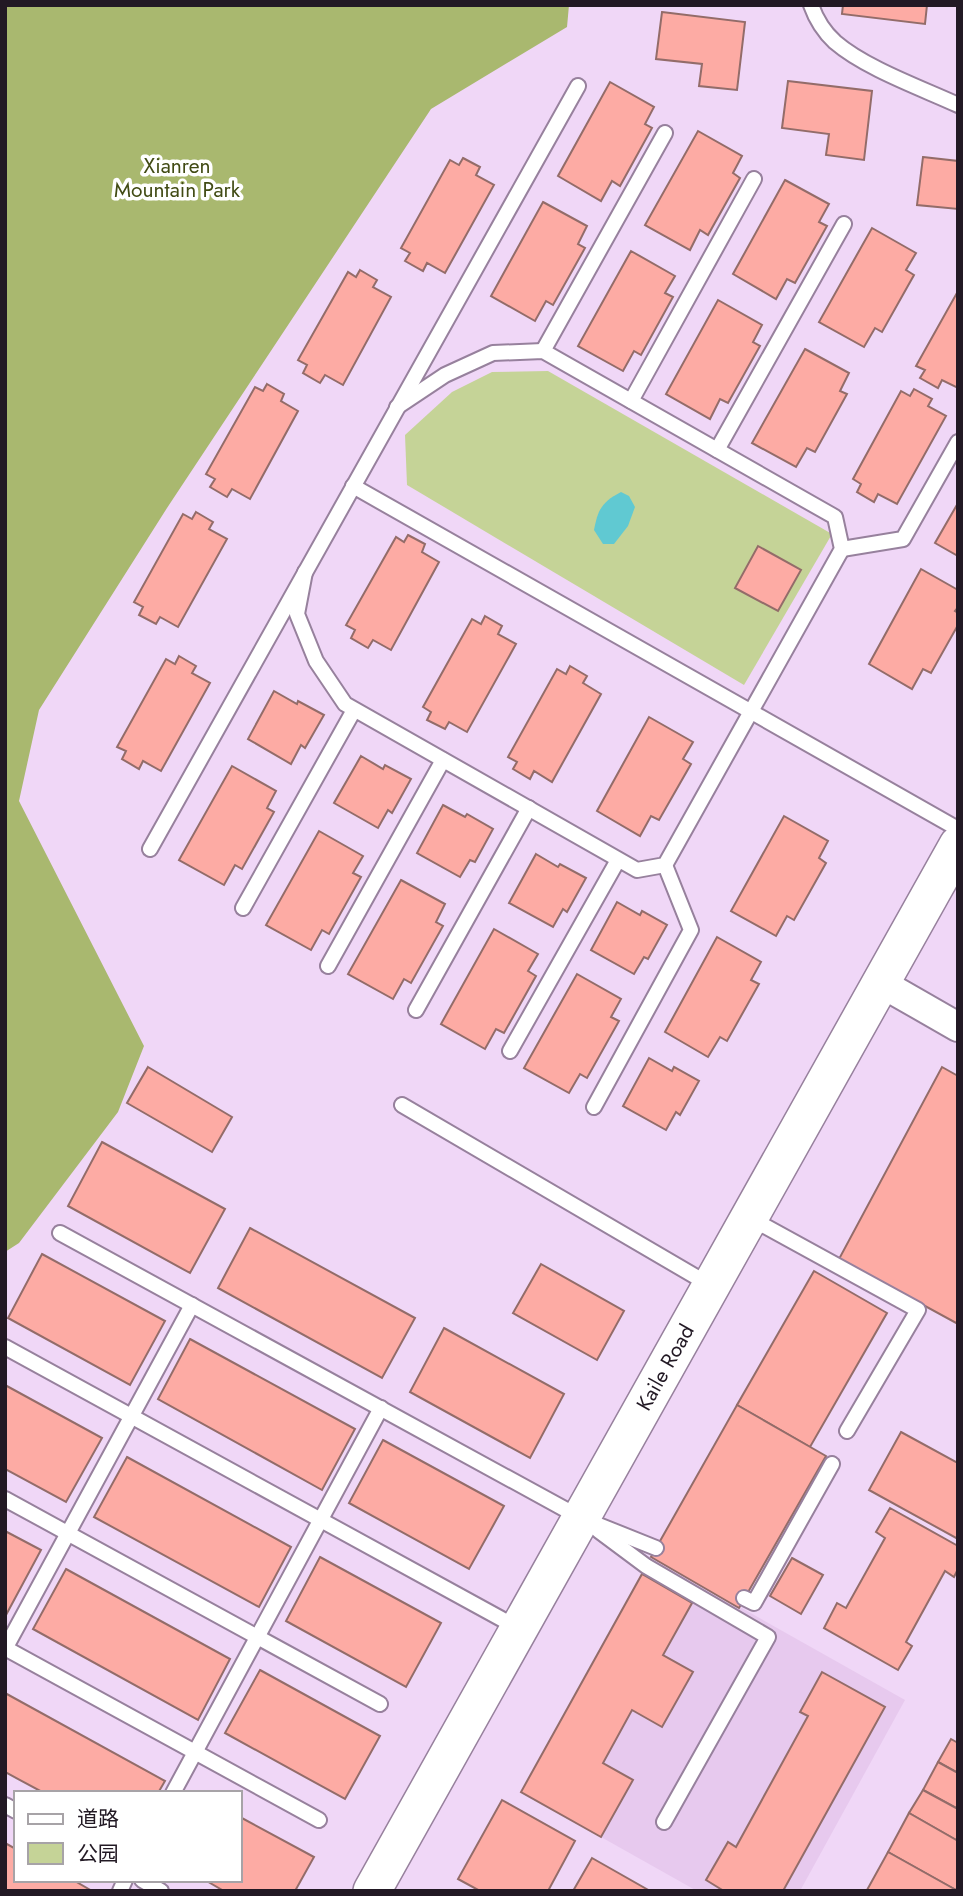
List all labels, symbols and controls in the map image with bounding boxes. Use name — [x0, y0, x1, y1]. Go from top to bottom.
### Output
park label: Xianren Mountain Park — [114, 151, 241, 205]
street label: Kaile Road — [629, 1319, 701, 1416]
legend — [14, 1791, 242, 1882]
text: 道路 — [77, 1804, 119, 1834]
text: 公园 — [77, 1839, 119, 1869]

